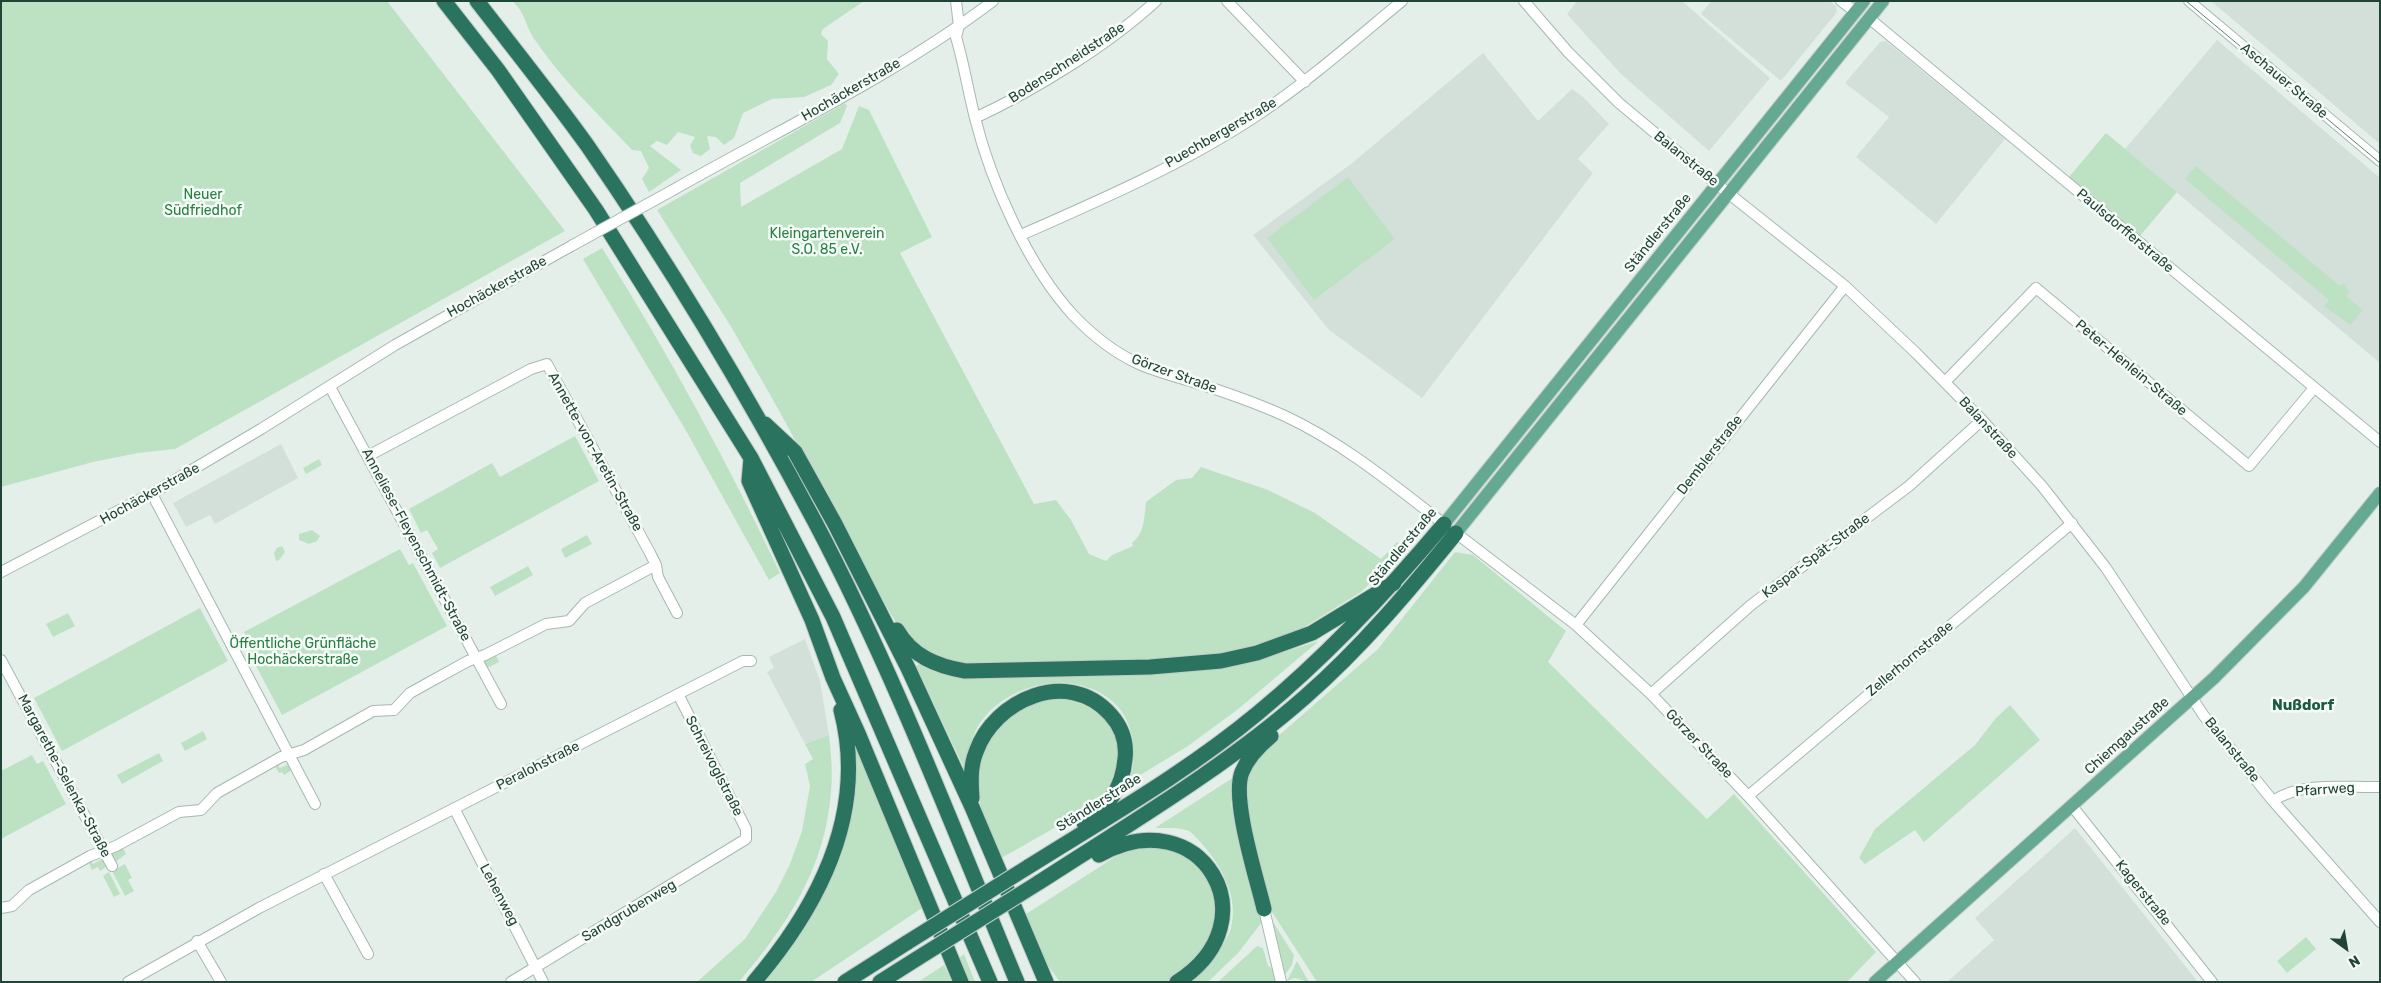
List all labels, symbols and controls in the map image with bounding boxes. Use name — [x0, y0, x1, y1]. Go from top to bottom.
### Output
street label: Bodenschneidstraße — [1006, 19, 1128, 107]
street label: Aschauer Straße — [2237, 40, 2331, 122]
street label: Hochäckerstraße — [799, 55, 903, 125]
street label: Puechbergerstraße — [1162, 94, 1280, 172]
street label: Balanstraße — [1650, 128, 1722, 190]
street label: Paulsdorfferstraße — [2073, 185, 2177, 277]
park label: Neuer Südfriedhof — [164, 187, 242, 220]
street label: Ständlerstraße — [1621, 190, 1695, 276]
park label: Kleingartenverein S.O. 85 e.V. — [770, 226, 884, 258]
street label: Hochäckerstraße — [444, 253, 550, 321]
street label: Peter-Henlein-Straße — [2072, 316, 2190, 420]
street label: Görzer Straße — [1129, 351, 1219, 397]
street label: Annette-von-Aretin-Straße — [544, 370, 646, 534]
street label: Balanstraße — [1955, 394, 2021, 462]
street label: Demblerstraße — [1674, 412, 1746, 498]
street label: Anneliese-Fleyenschmidt-Straße — [358, 446, 474, 644]
street label: Hochäckerstraße — [97, 460, 203, 528]
street label: Ständlerstraße — [1365, 504, 1441, 590]
street label: Kaspar-Spät-Straße — [1759, 510, 1873, 602]
street label: Zellerhornstraße — [1863, 618, 1957, 700]
park label: Öffentliche Grünfläche Hochäckerstraße — [230, 636, 376, 669]
street label: Margarethe-Selenka-Straße — [14, 692, 114, 860]
street label: Chiemgaustraße — [2081, 694, 2173, 778]
district label: Nußdorf — [2272, 697, 2334, 715]
street label: Görzer Straße — [1662, 706, 1736, 782]
street label: Schreivoglstraße — [681, 713, 747, 819]
street label: Balanstraße — [2201, 714, 2263, 786]
street label: Peralohstraße — [494, 738, 582, 794]
street label: Ständlerstraße — [1053, 770, 1145, 836]
street label: Pfarrweg — [2295, 780, 2355, 800]
street label: Kagerstraße — [2112, 857, 2174, 929]
street label: Lehenweg — [476, 861, 522, 929]
street label: Sandgrubenweg — [579, 876, 679, 946]
north arrow — [2321, 923, 2371, 973]
text: N — [2345, 951, 2363, 971]

